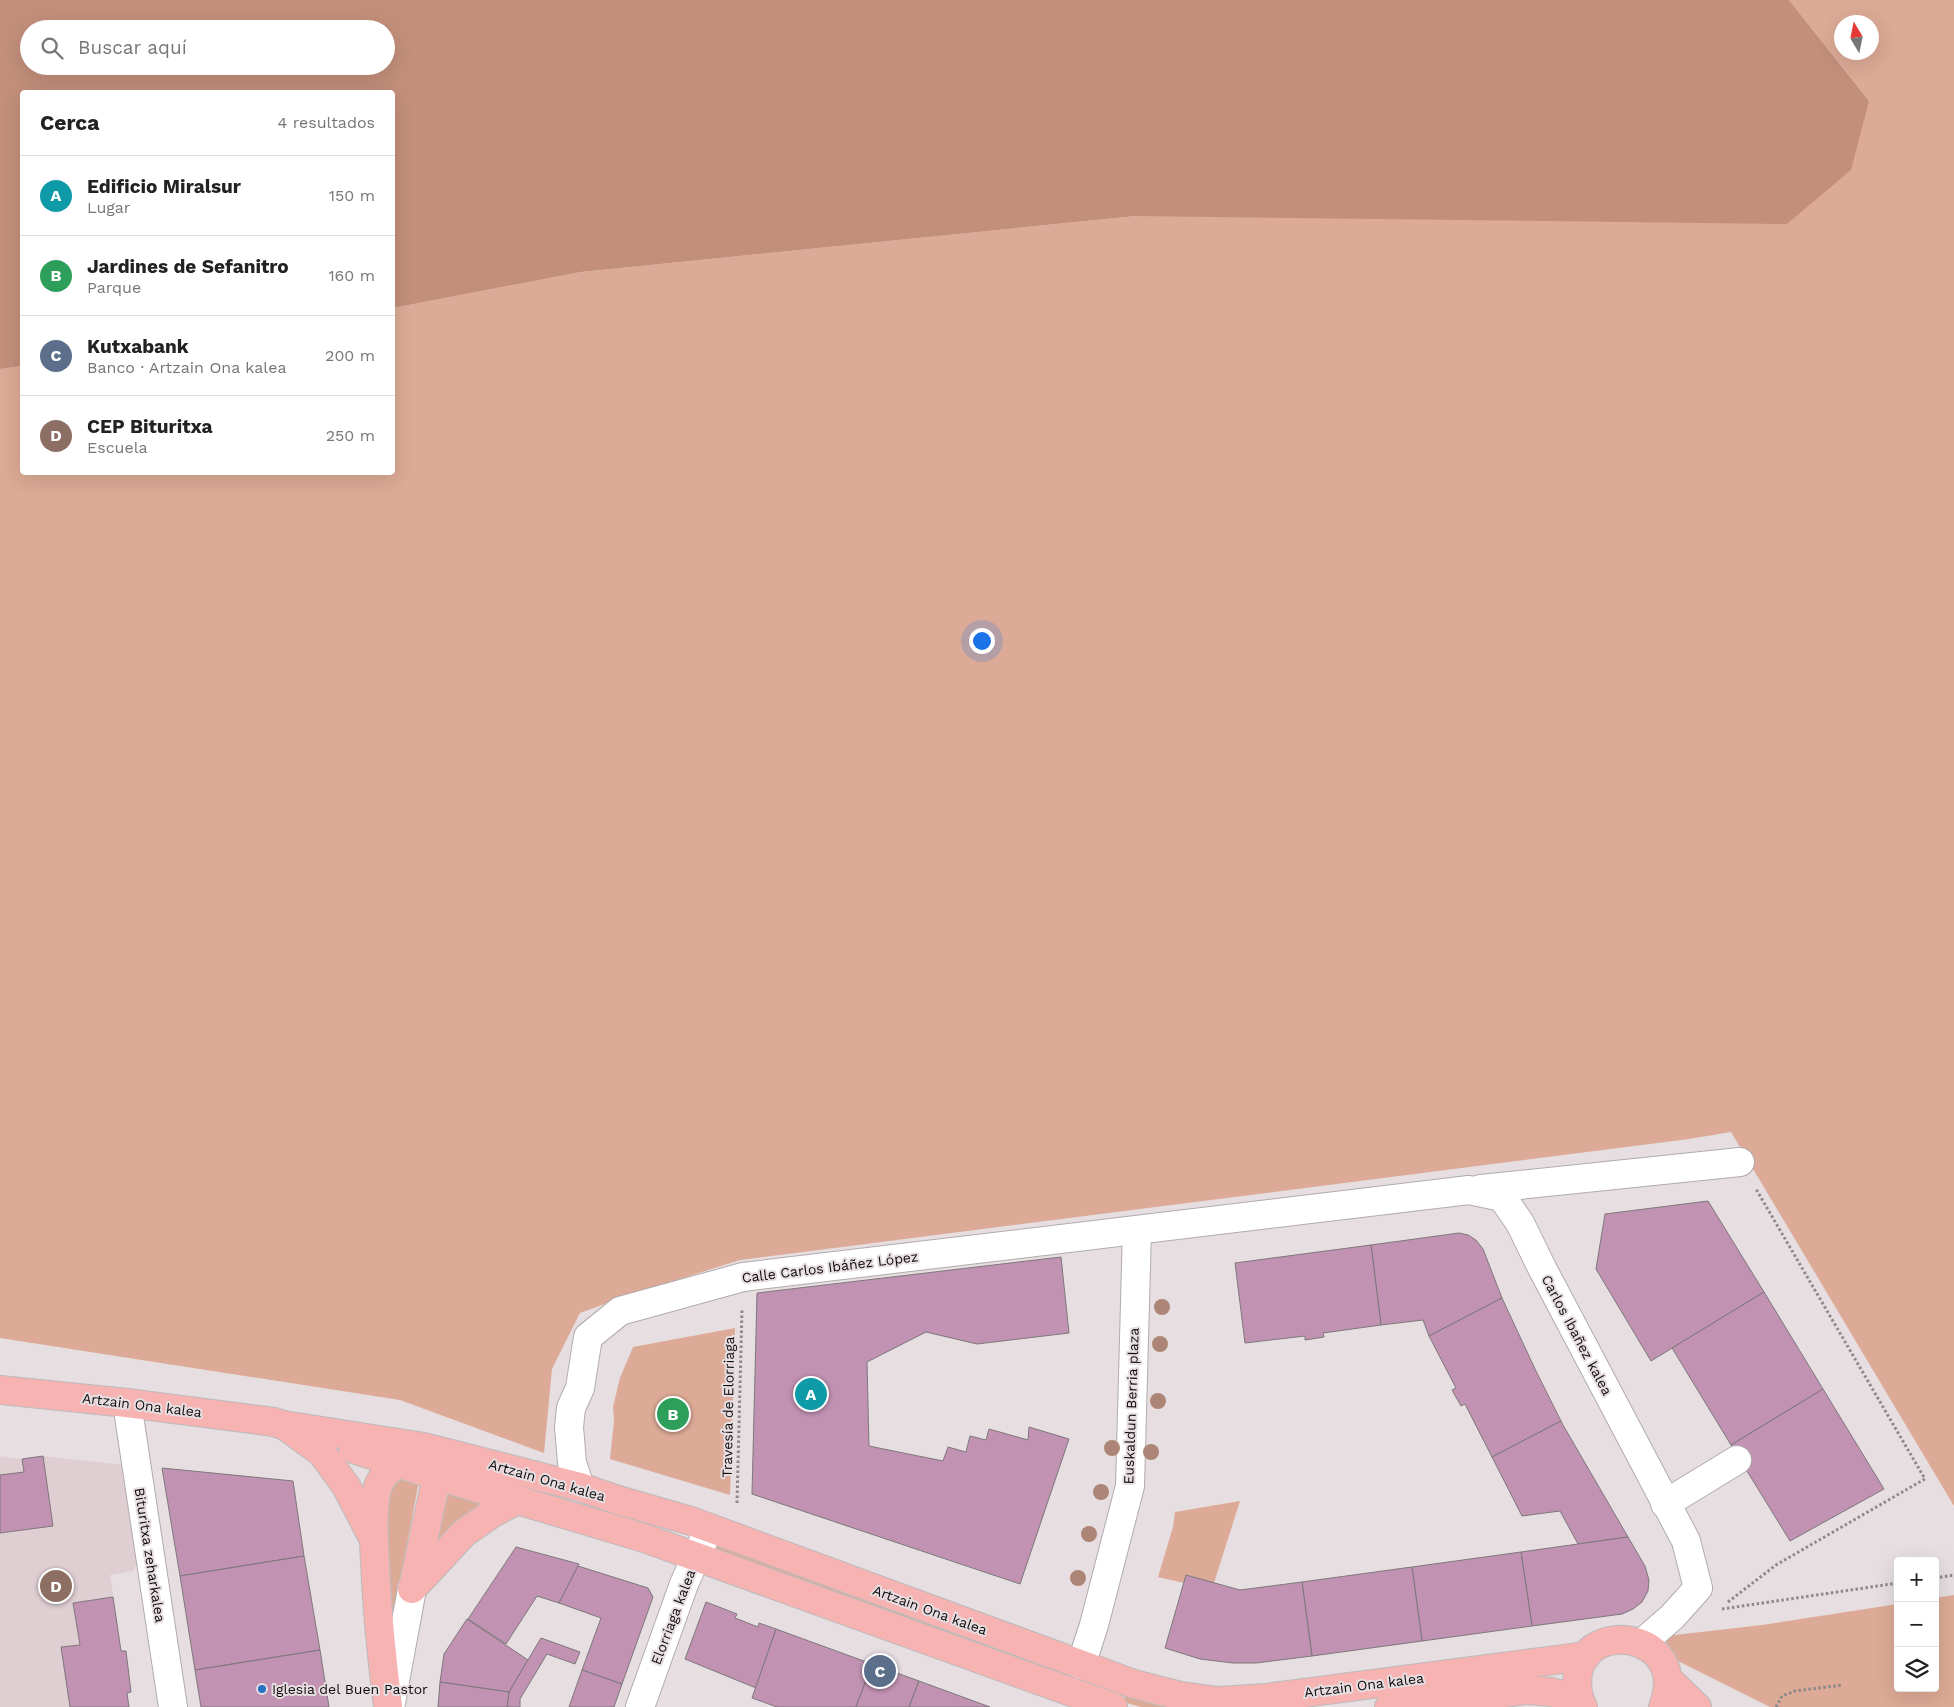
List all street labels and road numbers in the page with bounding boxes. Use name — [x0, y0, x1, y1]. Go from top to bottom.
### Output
street label: Calle Carlos Ibáñez López — [741, 1248, 919, 1286]
street label: Carlos Ibañez kalea — [1539, 1272, 1616, 1398]
street label: Euskaldun Berria plaza — [1120, 1327, 1142, 1485]
street label: Travesía de Elorriaga — [719, 1336, 737, 1478]
street label: Artzain Ona kalea — [81, 1390, 203, 1420]
street label: Artzain Ona kalea — [487, 1456, 607, 1504]
street label: Bituritxa zeharkalea — [131, 1487, 169, 1624]
street label: Elorriaga kalea — [648, 1567, 699, 1667]
street label: Artzain Ona kalea — [871, 1582, 989, 1638]
street label: Artzain Ona kalea — [1303, 1670, 1425, 1700]

